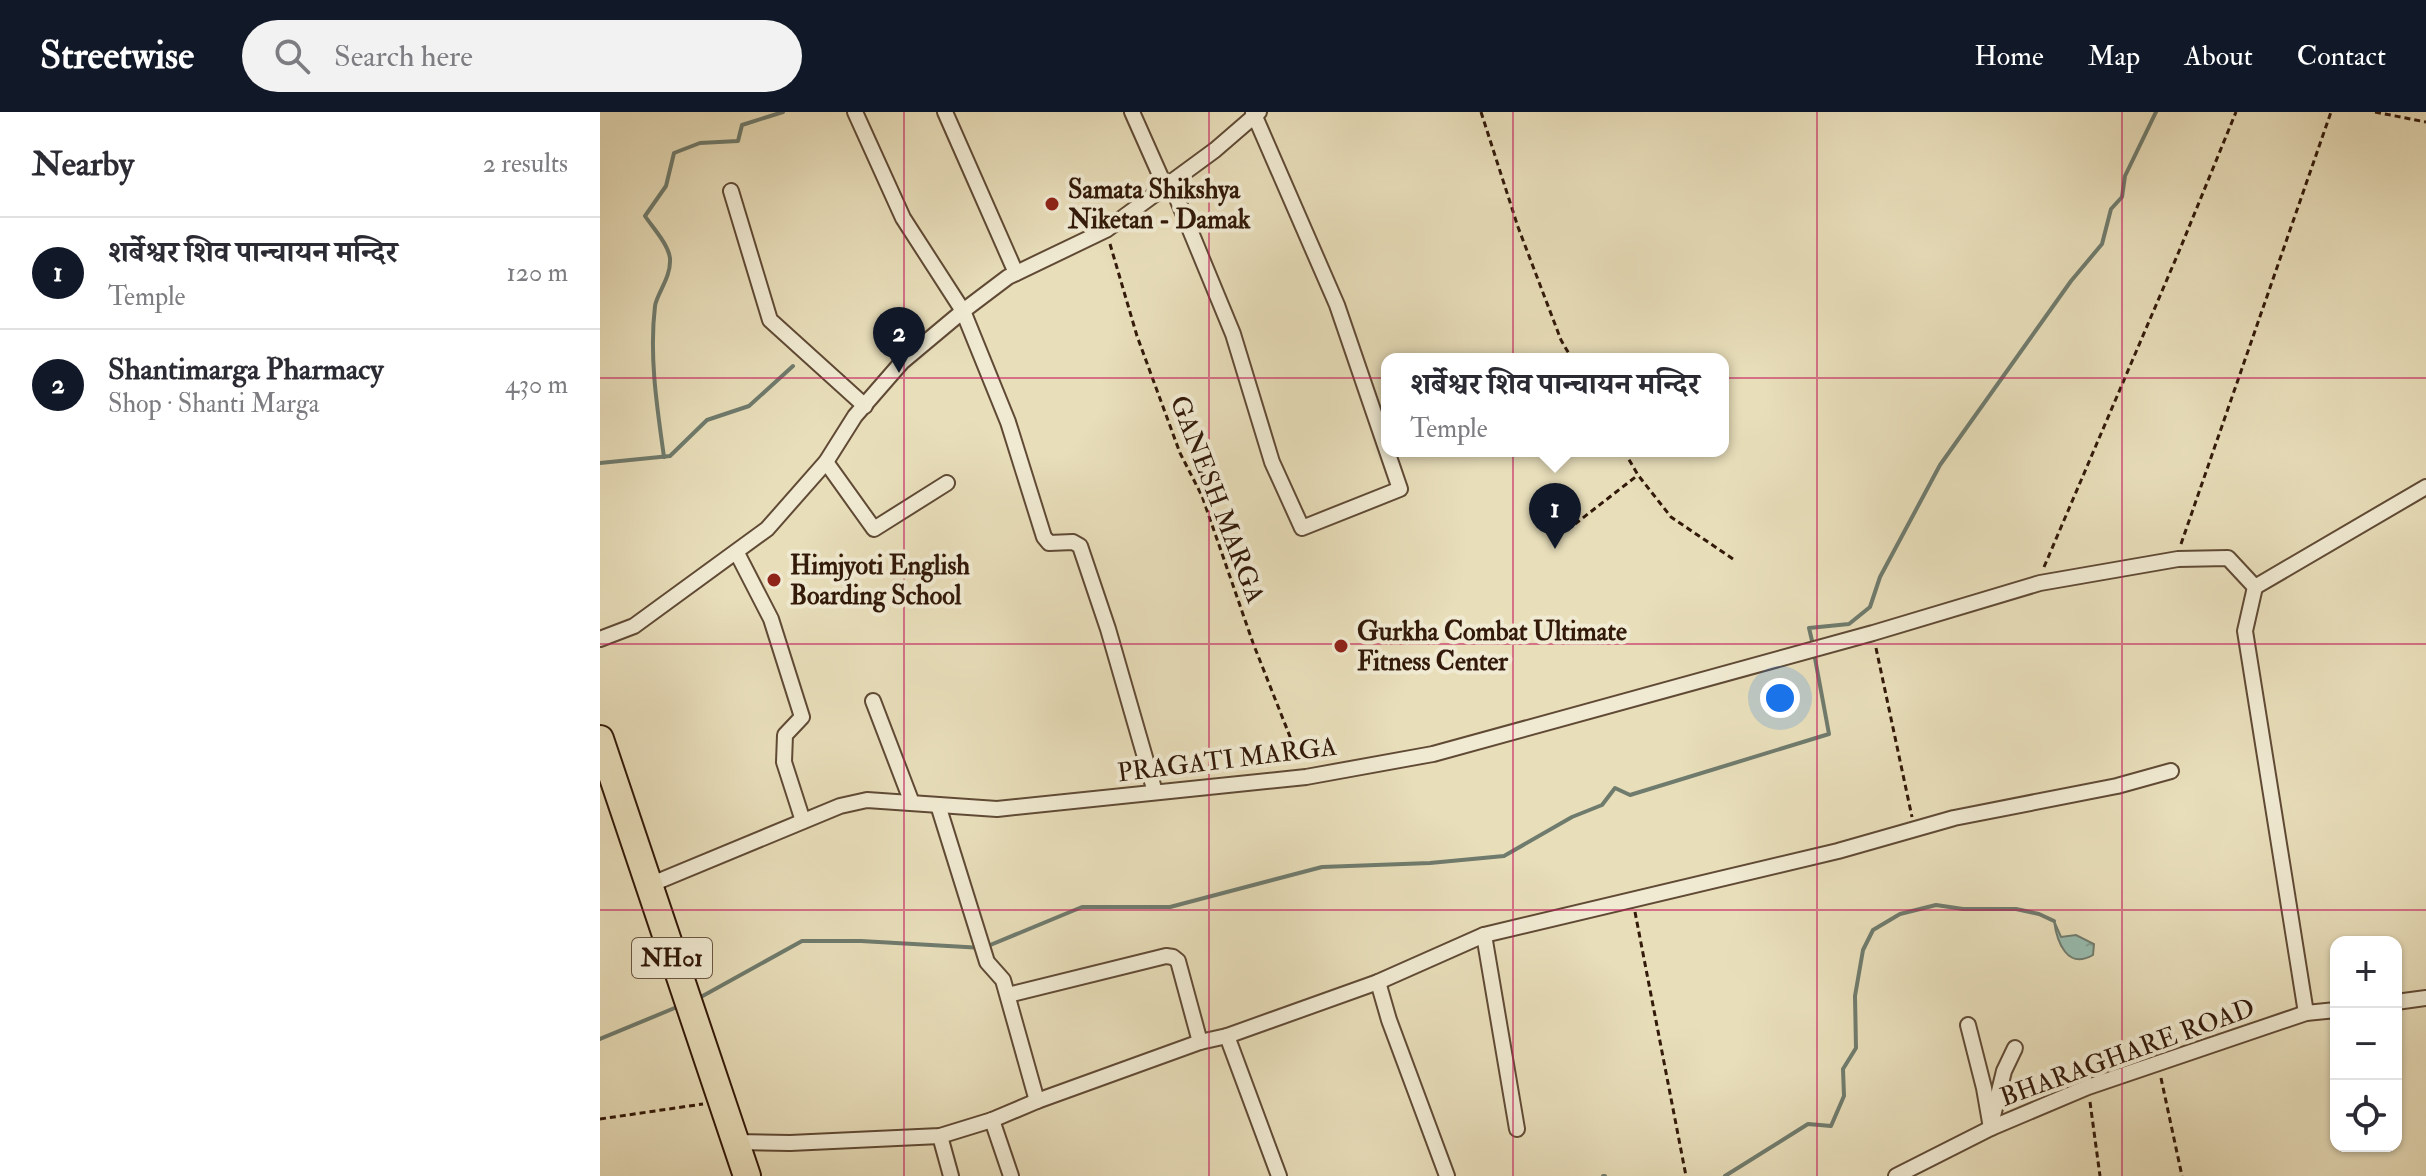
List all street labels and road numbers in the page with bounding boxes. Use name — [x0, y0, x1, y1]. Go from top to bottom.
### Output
street label: GANESH MARGA — [1163, 391, 1272, 608]
street label: PRAGATI MARGA — [1116, 731, 1339, 789]
road number: NH01 — [632, 938, 712, 978]
street label: BHARAGHARE ROAD — [1996, 992, 2259, 1114]

